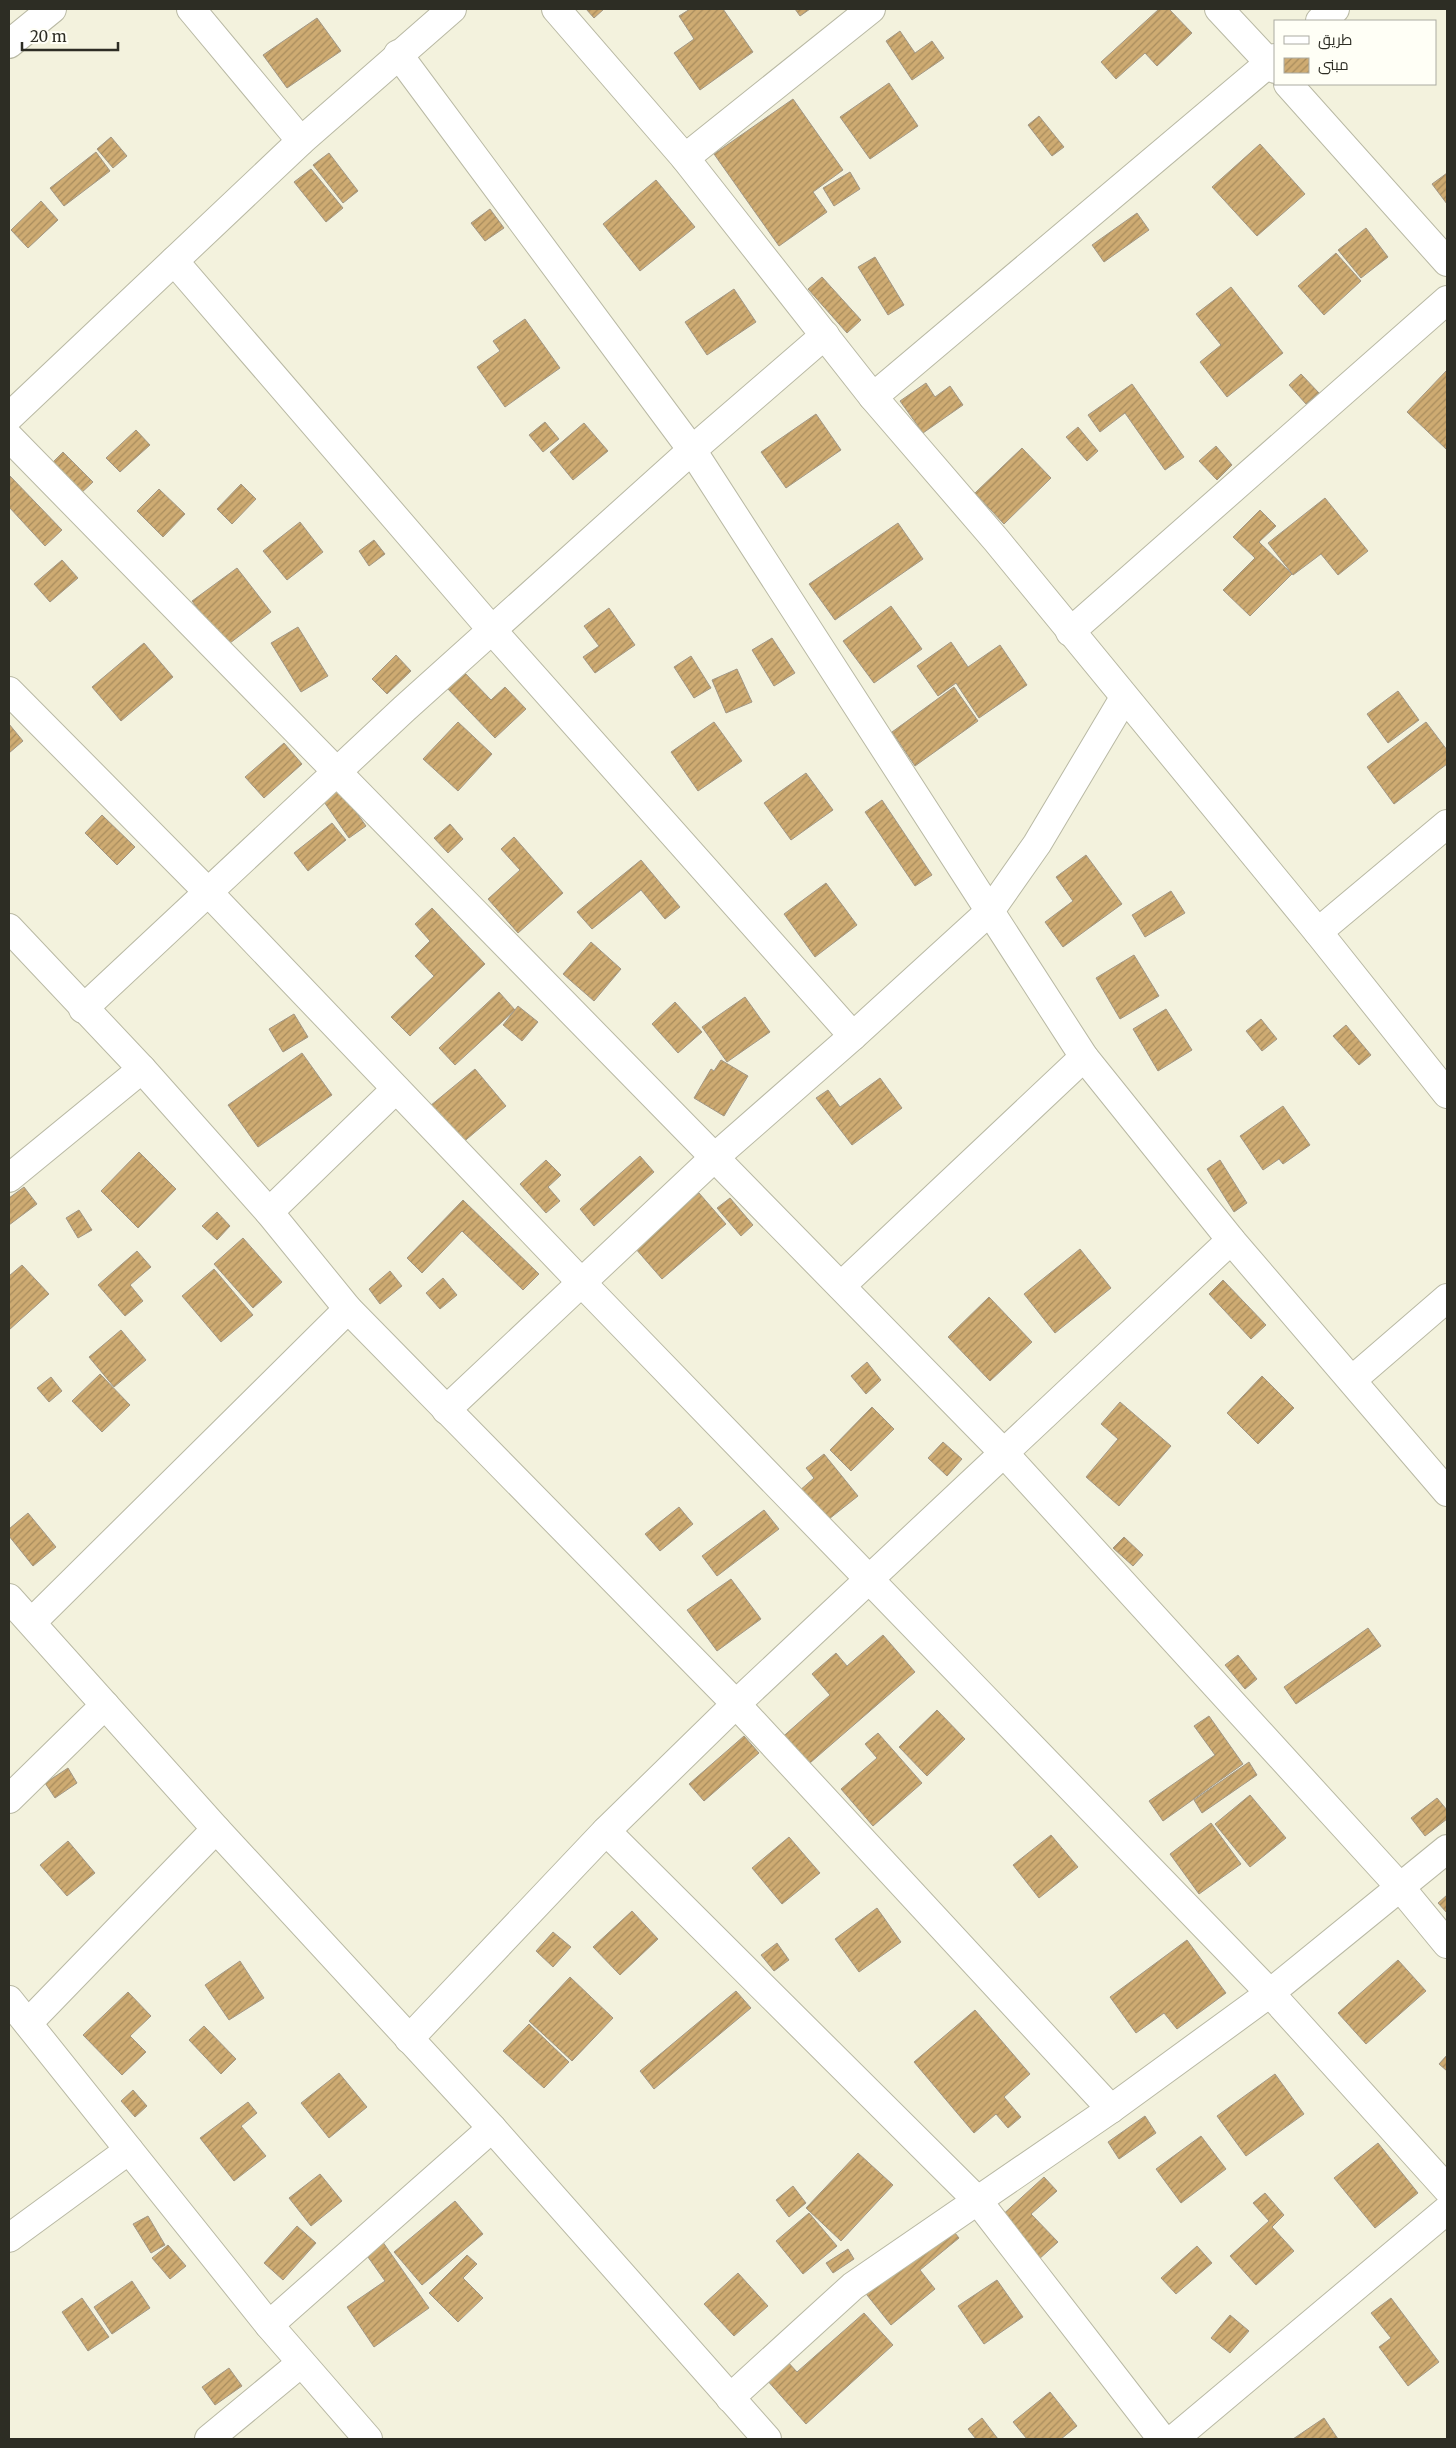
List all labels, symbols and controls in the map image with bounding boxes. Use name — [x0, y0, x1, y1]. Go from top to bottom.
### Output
scale bar — [22, 20, 119, 52]
legend — [1274, 20, 1436, 85]
text: 20 m — [30, 27, 67, 46]
text: طريق — [1318, 30, 1352, 50]
text: مبنى — [1318, 55, 1349, 75]

